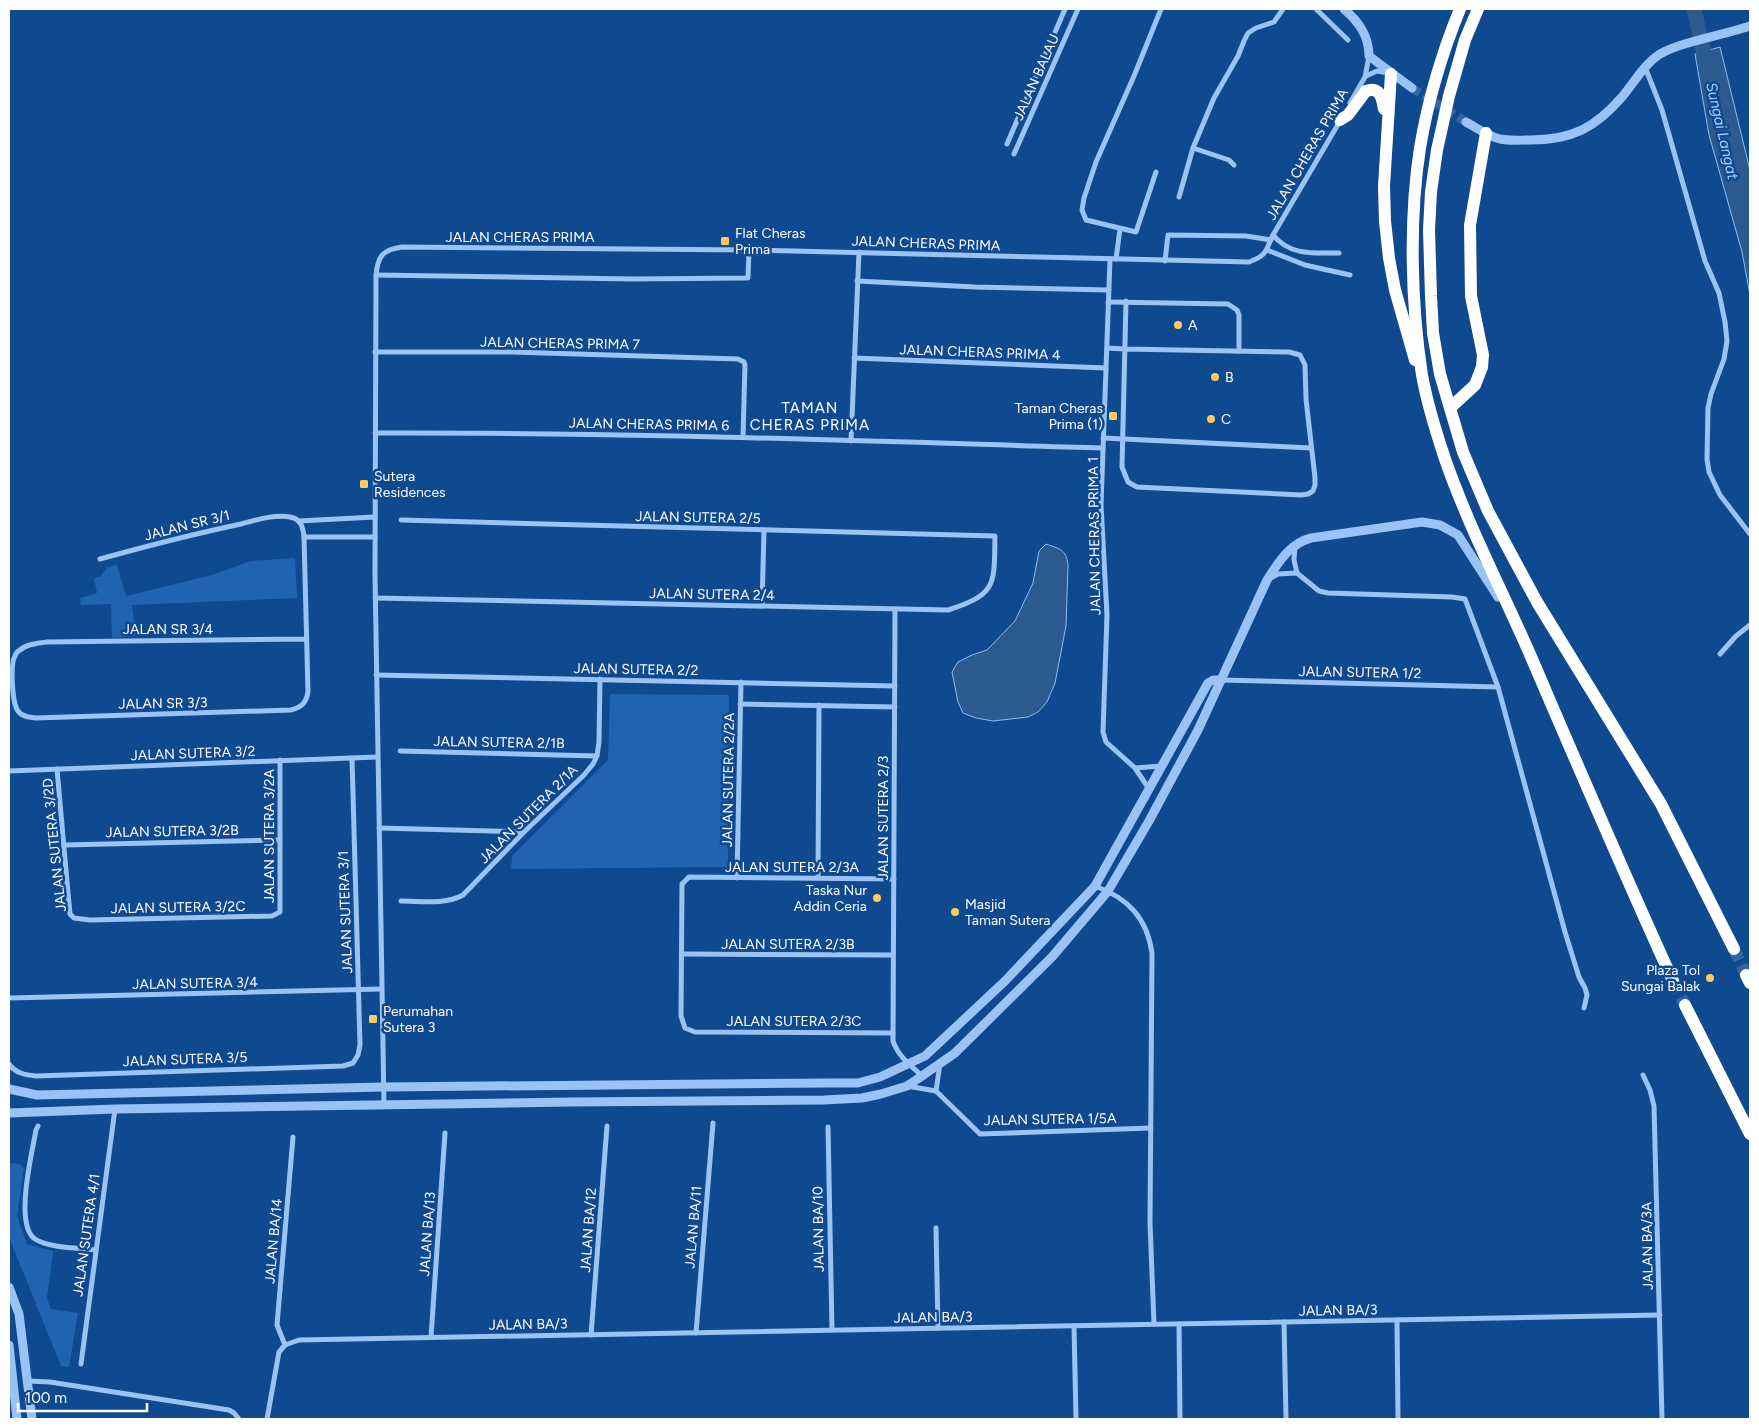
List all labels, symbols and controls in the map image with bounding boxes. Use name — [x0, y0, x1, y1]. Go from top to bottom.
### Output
street label: JALAN BALAU — [1010, 32, 1063, 123]
water label: Sungai Langat — [1702, 81, 1742, 182]
street label: JALAN CHERAS PRIMA — [1263, 85, 1352, 223]
place label: Flat Cheras Prima — [735, 225, 806, 258]
street label: JALAN CHERAS PRIMA — [446, 229, 595, 246]
street label: JALAN CHERAS PRIMA — [851, 232, 1001, 255]
marker: Flat Cheras Prima — [719, 235, 731, 247]
place label: A — [1188, 317, 1198, 334]
marker: A — [1172, 319, 1184, 331]
street label: JALAN CHERAS PRIMA 7 — [480, 334, 641, 353]
street label: JALAN CHERAS PRIMA 4 — [899, 341, 1061, 364]
place label: B — [1225, 369, 1234, 386]
marker: B — [1209, 371, 1221, 383]
district label: TAMAN CHERAS PRIMA — [750, 399, 870, 434]
place label: Taman Cheras Prima (1) — [1015, 400, 1103, 433]
marker: Taman Cheras Prima (1) — [1107, 410, 1119, 422]
place label: C — [1221, 411, 1231, 428]
marker: C — [1205, 413, 1217, 425]
street label: JALAN CHERAS PRIMA 6 — [569, 415, 729, 434]
street label: JALAN CHERAS PRIMA 1 — [1085, 457, 1104, 615]
place label: Sutera Residences — [374, 468, 446, 501]
marker: Sutera Residences — [358, 478, 370, 490]
street label: JALAN SR 3/1 — [143, 507, 232, 544]
street label: JALAN SUTERA 2/5 — [635, 508, 761, 527]
street label: JALAN SUTERA 2/4 — [649, 585, 775, 604]
street label: JALAN SR 3/4 — [123, 621, 213, 638]
street label: JALAN SUTERA 2/2 — [573, 660, 699, 679]
street label: JALAN SUTERA 1/2 — [1298, 663, 1422, 682]
street label: JALAN SR 3/3 — [118, 694, 208, 713]
street label: JALAN SUTERA 2/2A — [719, 712, 738, 847]
street label: JALAN SUTERA 2/1B — [433, 733, 565, 752]
street label: JALAN SUTERA 3/2 — [130, 743, 256, 764]
street label: JALAN SUTERA 2/3 — [875, 756, 892, 880]
street label: JALAN SUTERA 2/1A — [476, 761, 582, 867]
street label: JALAN SUTERA 3/2A — [261, 768, 278, 903]
street label: JALAN SUTERA 3/2D — [39, 777, 70, 913]
street label: JALAN SUTERA 3/2B — [105, 822, 239, 841]
street label: JALAN SUTERA 3/1 — [335, 850, 356, 974]
street label: JALAN SUTERA 2/3A — [725, 859, 860, 876]
place label: Taska Nur Addin Ceria — [794, 882, 867, 915]
marker: Taska Nur Addin Ceria — [871, 892, 883, 904]
place label: Masjid Taman Sutera — [965, 896, 1051, 929]
street label: JALAN SUTERA 3/2C — [110, 898, 246, 917]
marker: Masjid Taman Sutera — [949, 906, 961, 918]
street label: JALAN SUTERA 2/3B — [721, 936, 855, 953]
place label: Plaza Tol Sungai Balak — [1621, 962, 1700, 995]
marker: Plaza Tol Sungai Balak — [1704, 972, 1716, 984]
street label: JALAN SUTERA 3/4 — [132, 974, 258, 993]
place label: Perumahan Sutera 3 — [383, 1003, 453, 1036]
marker: Perumahan Sutera 3 — [367, 1013, 379, 1025]
street label: JALAN SUTERA 2/3C — [727, 1013, 861, 1030]
street label: JALAN SUTERA 3/5 — [122, 1049, 248, 1070]
street label: JALAN SUTERA 1/5A — [984, 1110, 1117, 1129]
street label: JALAN SUTERA 4/1 — [69, 1173, 104, 1298]
street label: JALAN BA/11 — [681, 1185, 706, 1269]
street label: JALAN BA/10 — [809, 1186, 828, 1272]
street label: JALAN BA/12 — [577, 1187, 600, 1273]
street label: JALAN BA/13 — [416, 1191, 439, 1277]
street label: JALAN BA/14 — [261, 1197, 286, 1284]
street label: JALAN BA/3A — [1638, 1201, 1657, 1290]
street label: JALAN BA/3 — [1298, 1301, 1378, 1320]
street label: JALAN BA/3 — [893, 1308, 973, 1327]
street label: JALAN BA/3 — [488, 1315, 568, 1334]
scale bar — [18, 1380, 146, 1412]
text: 100 m — [25, 1389, 67, 1407]

